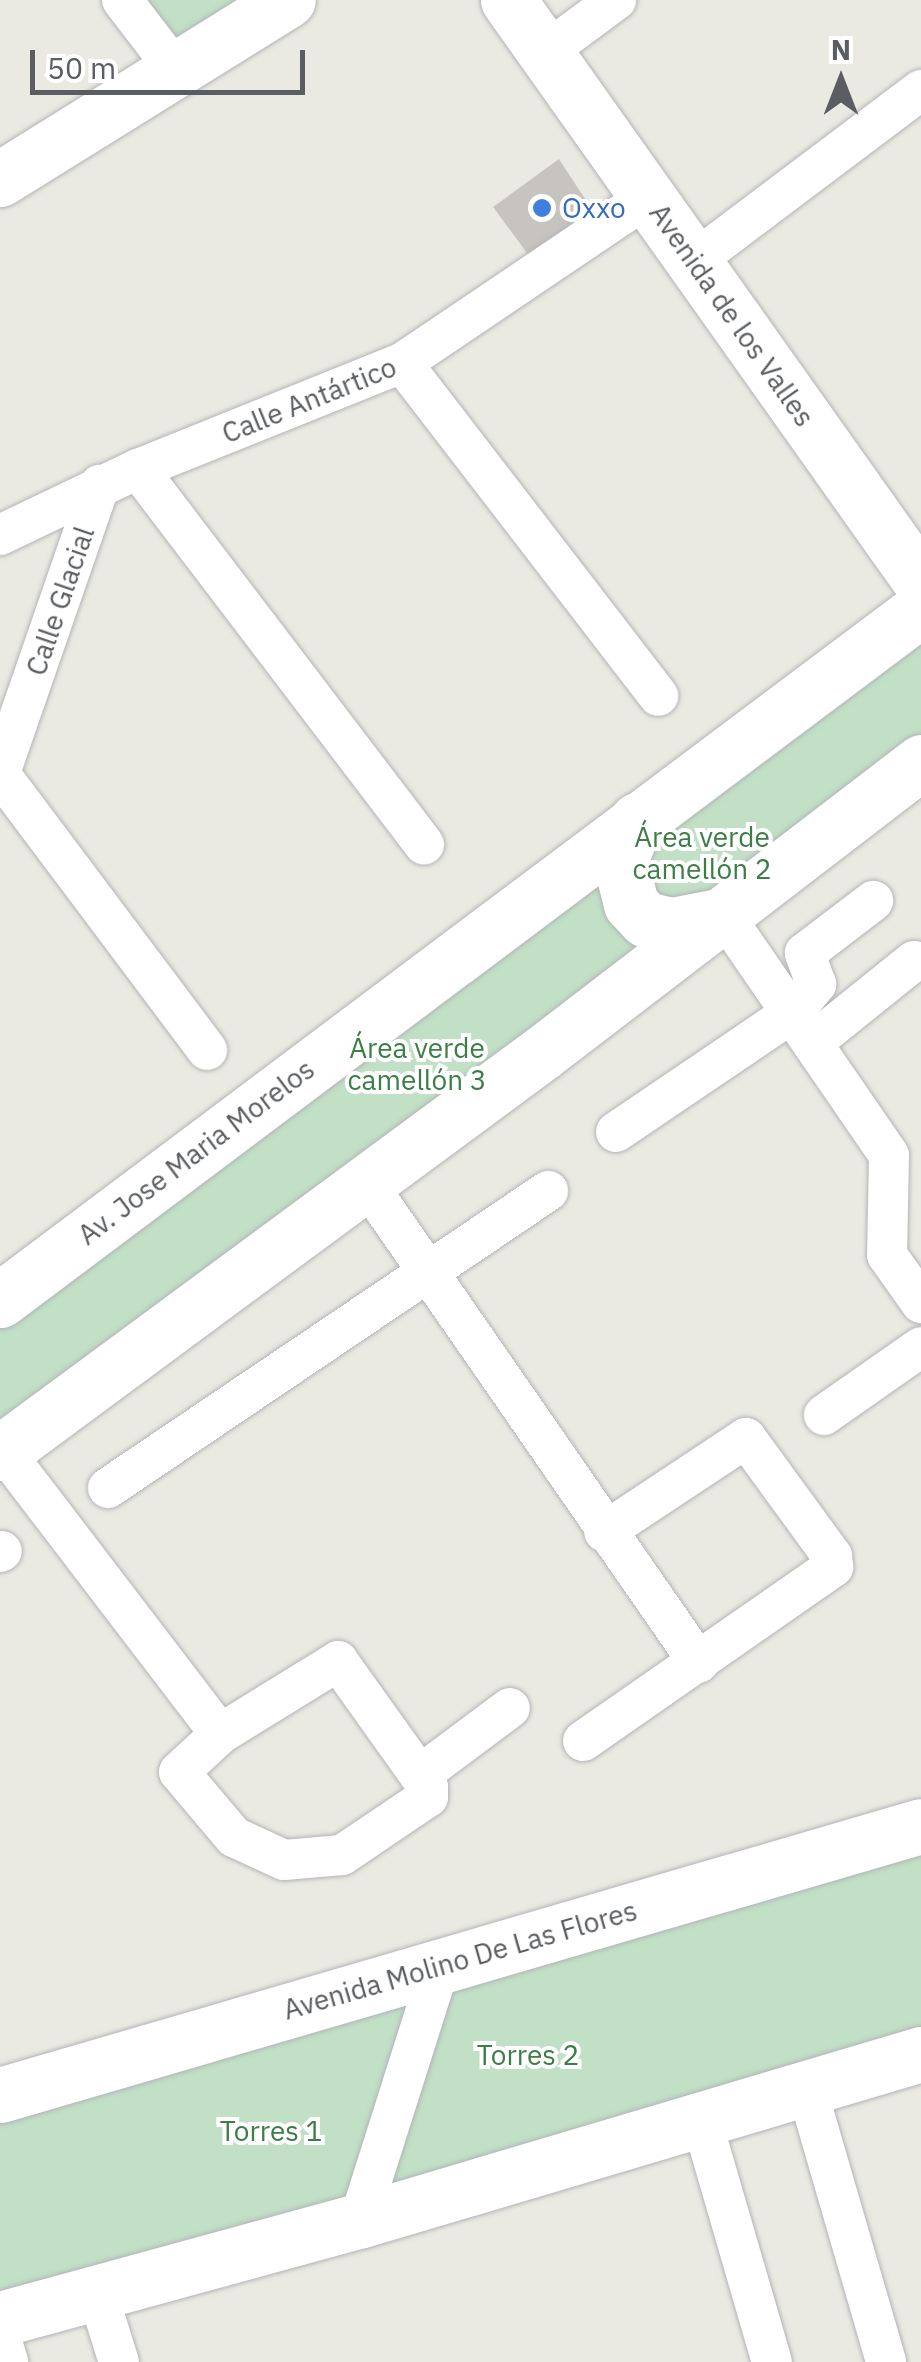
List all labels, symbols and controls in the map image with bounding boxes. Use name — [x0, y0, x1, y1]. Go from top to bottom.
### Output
scale bar — [35, 30, 310, 92]
north arrow — [791, 30, 891, 130]
text: N — [831, 31, 851, 68]
text: 50 m — [47, 48, 116, 87]
place label: Oxxo — [562, 191, 626, 225]
marker: Oxxo — [531, 197, 553, 219]
street label: Avenida de los Valles — [643, 197, 821, 433]
street label: Calle Antártico — [217, 350, 401, 450]
street label: Calle Glacial — [19, 522, 101, 680]
park label: Área verde camellón 2 — [633, 820, 771, 886]
park label: Área verde camellón 3 — [348, 1031, 486, 1097]
street label: Av. Jose Maria Morelos — [71, 1052, 321, 1252]
street label: Avenida Molino De Las Flores — [279, 1893, 641, 2027]
park label: Torres 2 — [477, 2038, 579, 2072]
park label: Torres 1 — [220, 2114, 322, 2148]

